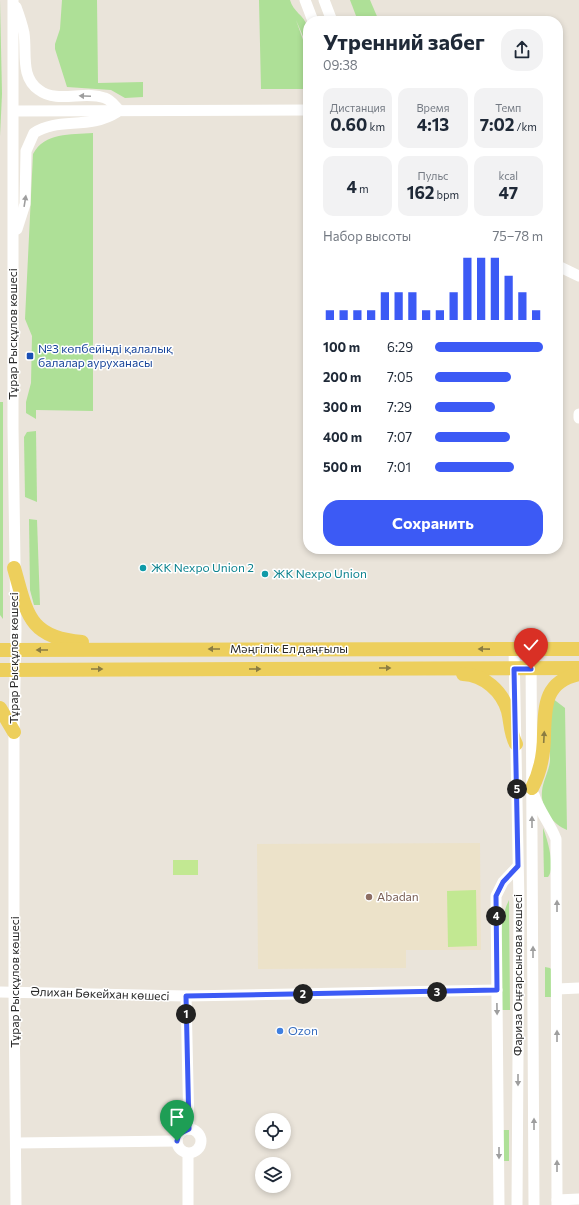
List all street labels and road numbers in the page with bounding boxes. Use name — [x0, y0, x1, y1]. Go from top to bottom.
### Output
street label: Тұрар Рысқұлов көшесі — [5, 268, 19, 400]
street label: Тұрар Рысқұлов көшесі — [6, 592, 20, 724]
street label: Мәңгілік Ел даңғылы — [230, 641, 348, 655]
street label: Фариза Оңғарсынова көшесі — [510, 894, 524, 1056]
street label: Тұрар Рысқұлов көшесі — [7, 916, 21, 1048]
street label: Әлихан Бөкейхан көшесі — [30, 984, 170, 1002]

